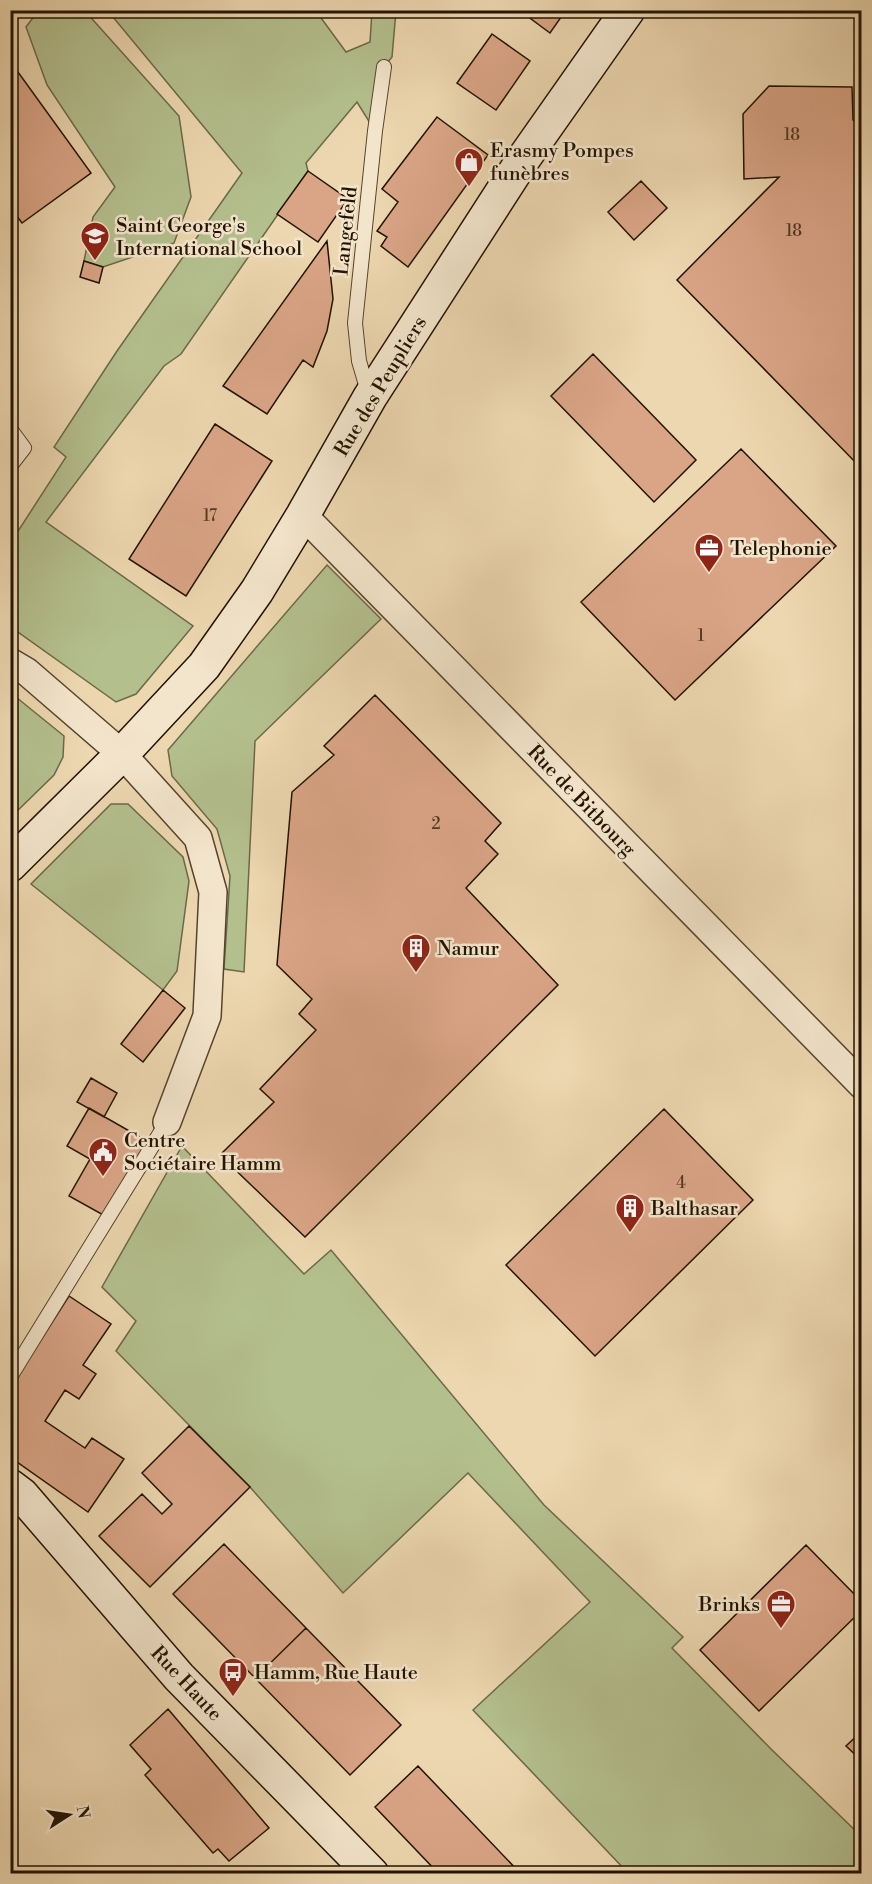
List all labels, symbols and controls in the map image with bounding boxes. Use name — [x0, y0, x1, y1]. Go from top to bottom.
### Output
house number: 18 — [784, 125, 800, 145]
place label: Erasmy Pompes funèbres — [490, 139, 634, 187]
shop icon: Erasmy Pompes funèbres — [453, 146, 485, 188]
street label: Langefeld — [329, 185, 364, 277]
place label: Saint George's International School — [116, 214, 302, 262]
school or university icon: Saint George's International School — [79, 220, 111, 262]
house number: 18 — [786, 221, 802, 241]
street label: Rue des Peupliers — [330, 312, 433, 461]
house number: 17 — [203, 506, 217, 526]
office icon: Telephonie — [693, 532, 725, 574]
place label: Telephonie — [730, 537, 832, 562]
house number: 1 — [698, 626, 705, 646]
street label: Rue de Bitbourg — [521, 740, 641, 863]
house number: 2 — [431, 814, 441, 834]
building icon: Namur — [400, 932, 432, 974]
place label: Namur — [437, 937, 500, 962]
place label: Centre Sociétaire Hamm — [124, 1129, 282, 1177]
public building icon: Centre Sociétaire Hamm — [87, 1136, 119, 1178]
house number: 4 — [676, 1173, 686, 1193]
building icon: Balthasar — [614, 1192, 646, 1234]
place label: Balthasar — [650, 1197, 738, 1222]
office icon: Brinks — [765, 1588, 797, 1630]
place label: Brinks — [697, 1593, 760, 1618]
street label: Rue Haute — [145, 1641, 227, 1727]
bus stop icon: Hamm, Rue Haute — [217, 1656, 249, 1698]
place label: Hamm, Rue Haute — [254, 1661, 418, 1686]
north arrow — [39, 1785, 99, 1845]
text: N — [72, 1804, 94, 1821]

